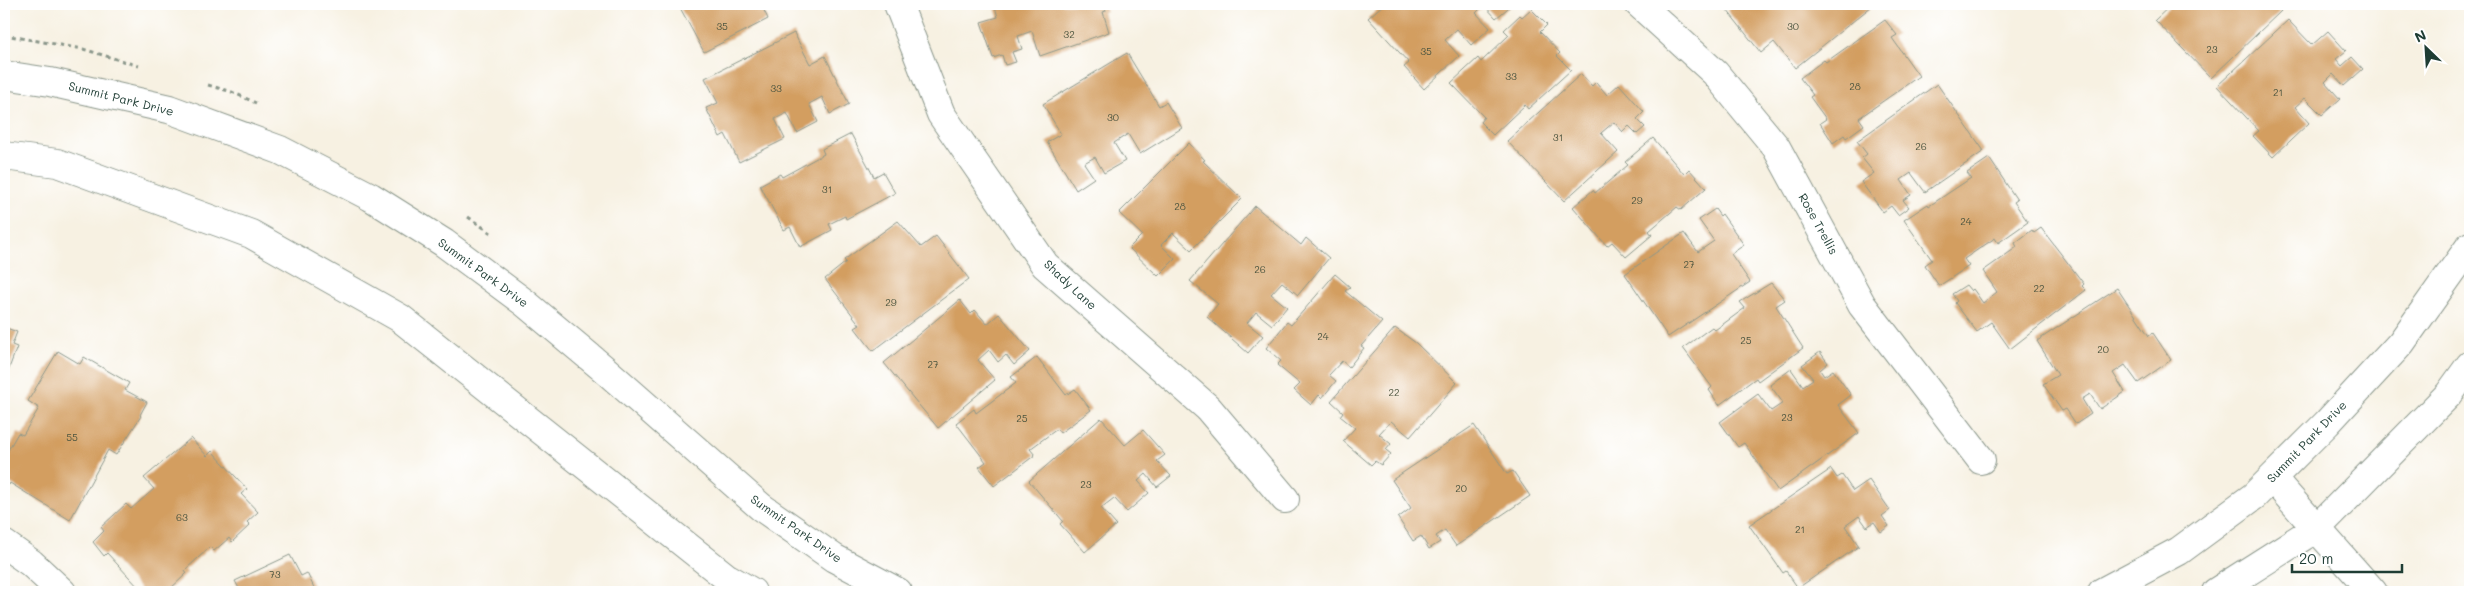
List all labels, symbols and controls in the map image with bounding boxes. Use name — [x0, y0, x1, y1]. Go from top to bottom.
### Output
house number: 35 — [716, 19, 728, 33]
house number: 30 — [1787, 19, 1799, 33]
north arrow — [2402, 22, 2452, 72]
text: N — [2411, 25, 2429, 47]
house number: 32 — [1063, 27, 1075, 41]
house number: 23 — [2206, 42, 2218, 56]
house number: 35 — [1420, 44, 1432, 58]
house number: 33 — [1505, 69, 1517, 83]
street label: Summit Park Drive — [67, 77, 176, 119]
house number: 28 — [1849, 79, 1861, 93]
house number: 33 — [770, 81, 782, 95]
house number: 21 — [2273, 85, 2283, 99]
house number: 30 — [1107, 110, 1119, 124]
house number: 31 — [1553, 130, 1563, 144]
house number: 26 — [1915, 139, 1927, 153]
house number: 31 — [822, 182, 832, 196]
street label: Rose Trellis — [1795, 190, 1842, 257]
house number: 29 — [1631, 193, 1643, 207]
house number: 28 — [1174, 199, 1186, 213]
house number: 24 — [1960, 214, 1972, 228]
street label: Summit Park Drive — [435, 234, 532, 310]
street label: Shady Lane — [1041, 256, 1100, 313]
house number: 27 — [1683, 257, 1695, 271]
house number: 26 — [1254, 262, 1266, 276]
house number: 22 — [2033, 281, 2045, 295]
house number: 29 — [885, 295, 897, 309]
house number: 24 — [1317, 329, 1329, 343]
house number: 25 — [1740, 333, 1752, 347]
house number: 20 — [2097, 342, 2109, 356]
house number: 27 — [927, 357, 939, 371]
house number: 22 — [1388, 385, 1400, 399]
street label: Summit Park Drive — [2263, 397, 2350, 486]
house number: 23 — [1781, 410, 1793, 424]
house number: 25 — [1016, 411, 1028, 425]
house number: 55 — [66, 430, 78, 444]
house number: 23 — [1080, 477, 1092, 491]
house number: 20 — [1455, 481, 1467, 495]
street label: Summit Park Drive — [748, 491, 845, 566]
house number: 63 — [176, 510, 188, 524]
house number: 21 — [1795, 522, 1805, 536]
scale bar — [2292, 541, 2402, 573]
text: 20 m — [2299, 548, 2333, 568]
house number: 73 — [269, 567, 281, 581]

